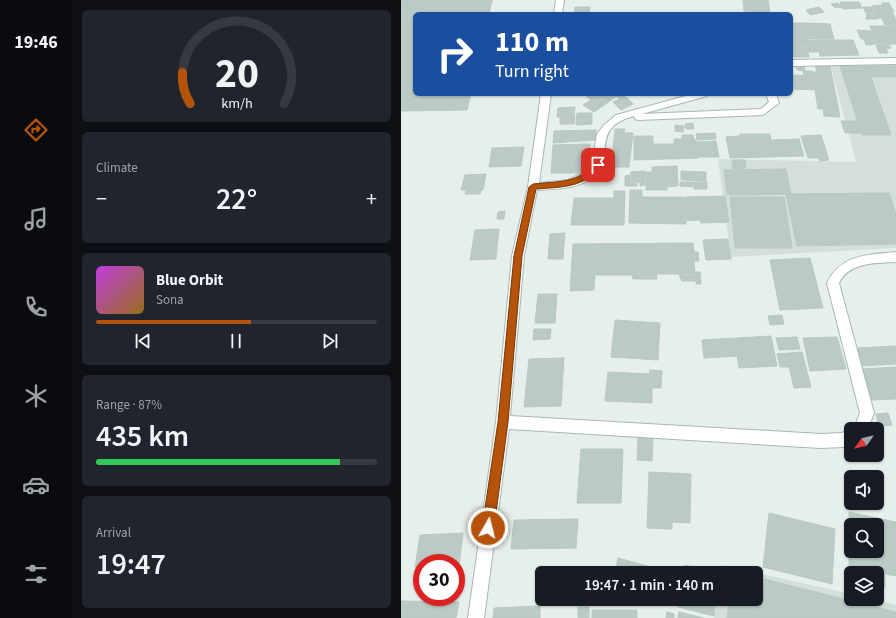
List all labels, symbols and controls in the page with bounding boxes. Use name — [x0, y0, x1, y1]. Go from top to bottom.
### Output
text: 110 m — [495, 22, 569, 62]
icon: right — [429, 28, 481, 80]
text: 19:46 — [14, 30, 58, 55]
text: 20 — [215, 44, 258, 104]
text: Turn right — [495, 59, 569, 84]
text: km/h — [221, 92, 252, 113]
icon: directions — [22, 116, 50, 144]
pin — [581, 148, 615, 182]
icon: arrive — [587, 154, 609, 176]
text: Climate — [96, 159, 138, 177]
text: 22° — [216, 178, 257, 221]
text: − — [96, 183, 107, 215]
text: + — [366, 183, 377, 215]
icon: music — [22, 205, 50, 233]
text: Blue Orbit — [156, 270, 223, 291]
text: Sona — [156, 291, 184, 309]
icon: phone — [22, 293, 50, 321]
icon: previous — [132, 330, 154, 352]
icon: pause — [225, 330, 247, 352]
icon: next — [319, 330, 341, 352]
icon: climate — [22, 382, 50, 410]
text: Range · 87% — [96, 396, 162, 414]
text: 435 km — [96, 415, 189, 458]
north arrow — [844, 422, 884, 462]
map controls — [844, 422, 884, 606]
button: sound — [844, 470, 884, 510]
icon: car — [22, 471, 50, 499]
position arrow — [467, 507, 509, 549]
button: search — [844, 518, 884, 558]
text: Arrival — [96, 524, 131, 542]
text: 19:47 — [96, 543, 166, 586]
speed limit sign: 30 — [413, 554, 465, 606]
icon: filters — [22, 560, 50, 588]
button: layers — [844, 566, 884, 606]
text: 19:47 · 1 min · 140 m — [584, 575, 714, 596]

